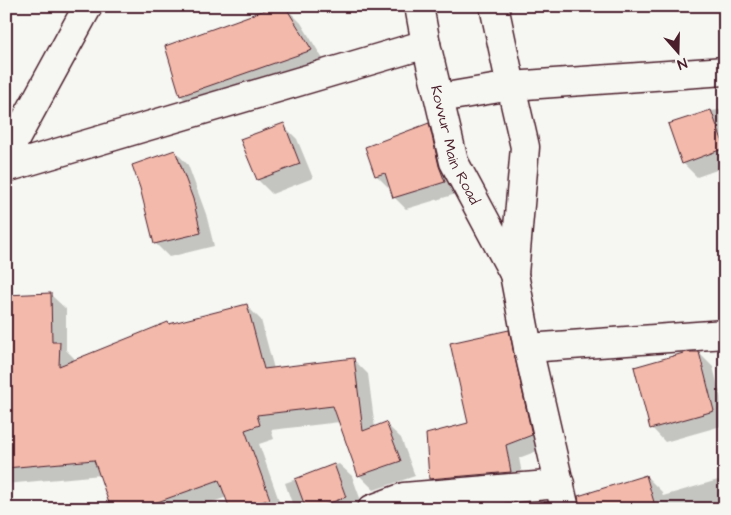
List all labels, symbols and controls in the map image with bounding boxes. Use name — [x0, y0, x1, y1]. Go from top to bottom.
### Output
north arrow — [654, 28, 704, 78]
text: N — [674, 52, 690, 74]
street label: Kovvur Main Road — [425, 83, 485, 209]

